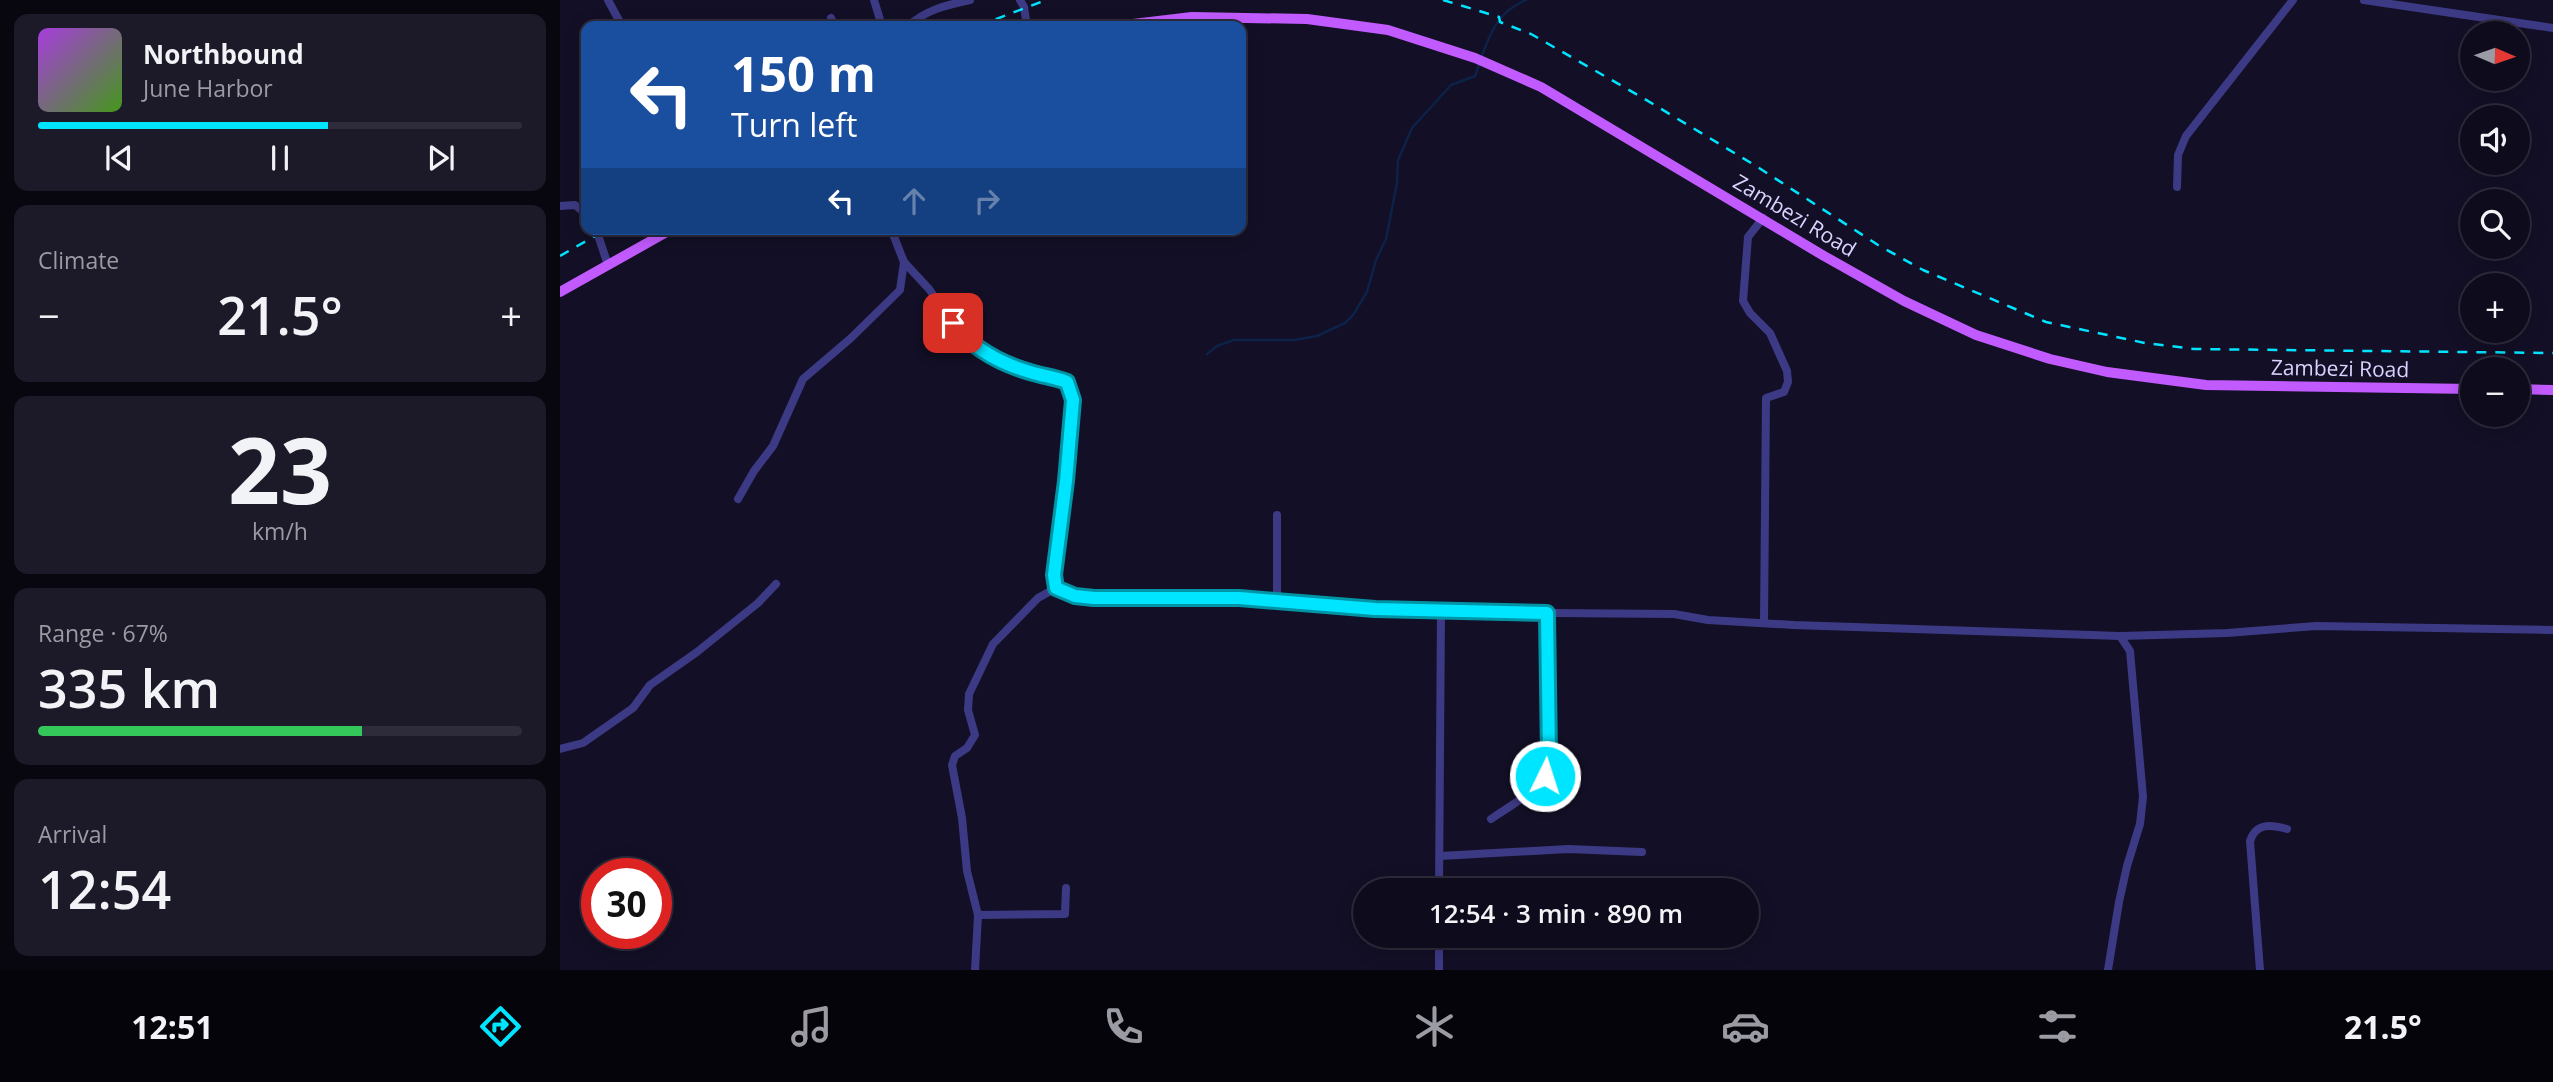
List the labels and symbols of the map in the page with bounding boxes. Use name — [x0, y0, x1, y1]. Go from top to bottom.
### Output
north arrow — [2460, 21, 2530, 91]
street label: Zambezi Road — [1728, 167, 1862, 263]
pin — [923, 293, 983, 353]
street label: Zambezi Road — [2271, 353, 2409, 383]
position arrow — [1508, 739, 1582, 813]
speed limit sign: 30 — [581, 858, 672, 949]

